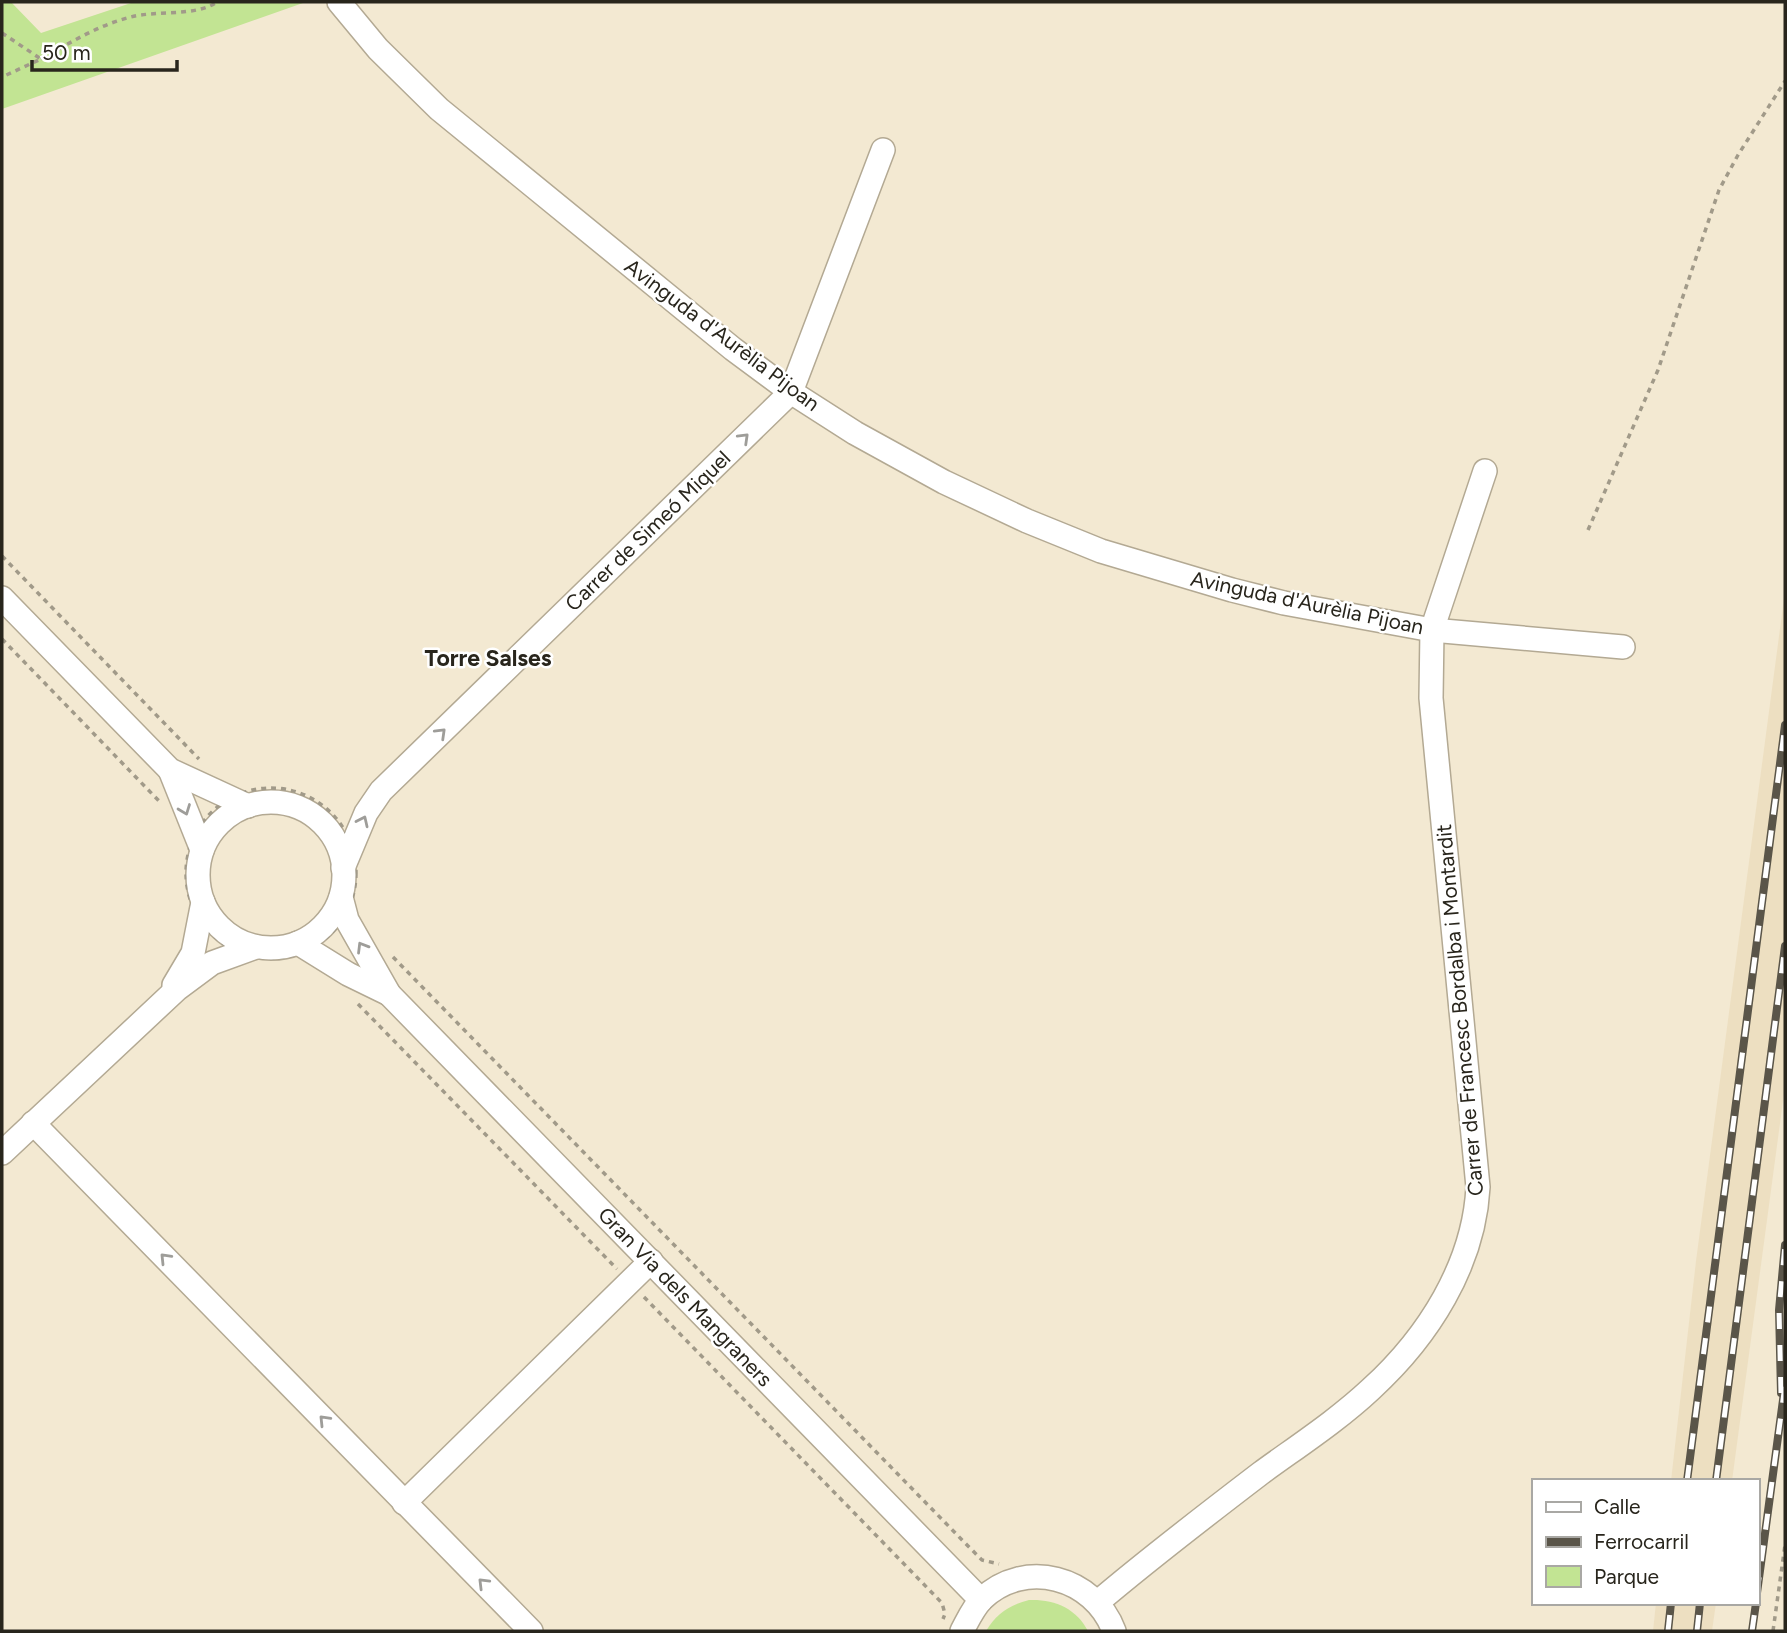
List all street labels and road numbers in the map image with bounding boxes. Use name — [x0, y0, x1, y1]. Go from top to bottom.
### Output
street label: Avinguda d'Aurèlia Pijoan — [620, 253, 825, 416]
street label: Carrer de Simeó Miquel — [560, 445, 735, 616]
street label: Avinguda d'Aurèlia Pijoan — [1188, 566, 1426, 639]
street label: Carrer de Francesc Bordalba i Montardit — [1431, 823, 1488, 1197]
street label: Gran Via dels Mangraners — [593, 1202, 778, 1392]

